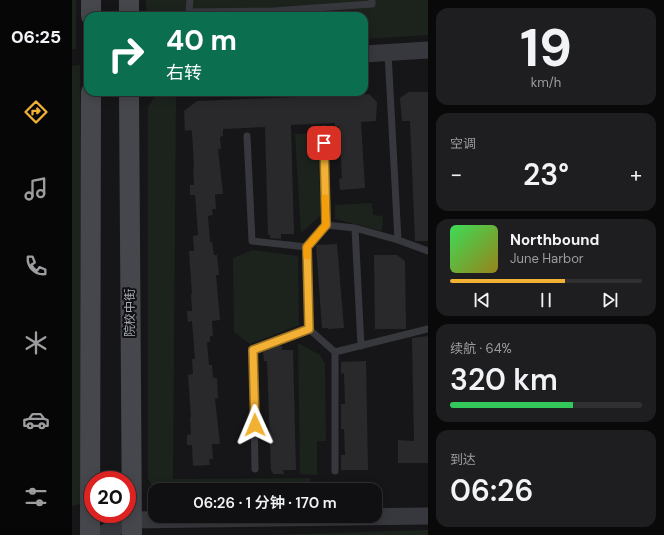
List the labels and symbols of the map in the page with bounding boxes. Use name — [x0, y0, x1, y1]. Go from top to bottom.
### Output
pin — [307, 126, 341, 160]
street label: 院校中街 — [122, 289, 138, 337]
position arrow — [234, 404, 276, 446]
speed limit sign: 20 — [84, 471, 136, 523]

